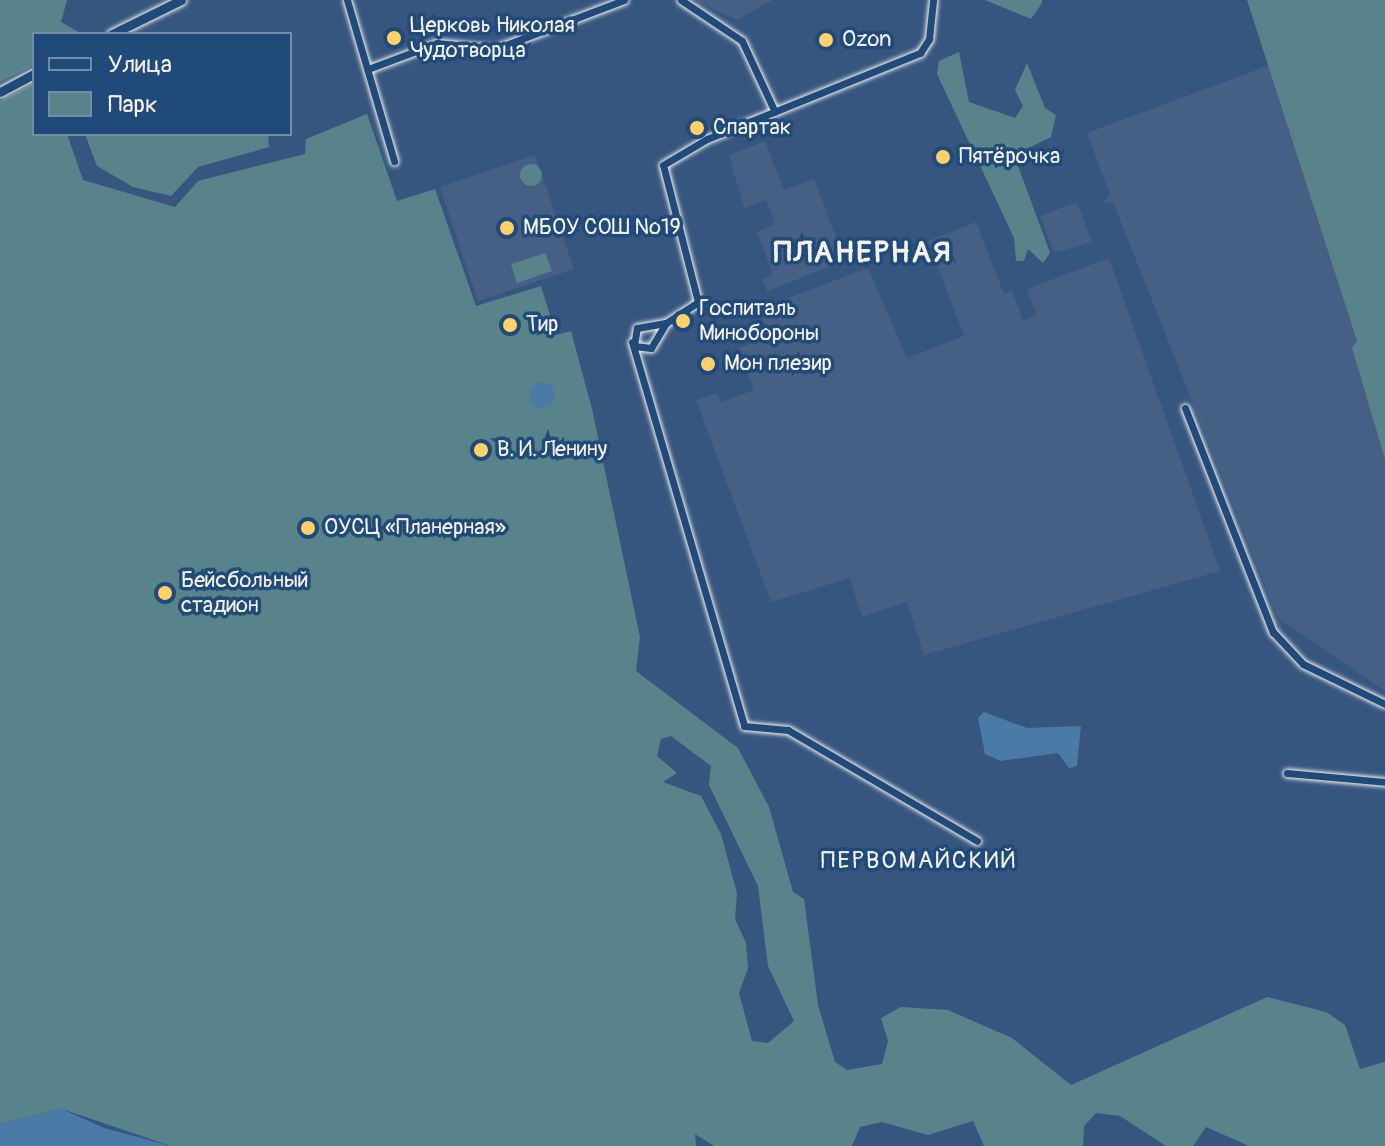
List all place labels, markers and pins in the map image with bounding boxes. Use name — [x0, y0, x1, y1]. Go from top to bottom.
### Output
place label: Церковь Николая Чудотворца — [410, 12, 575, 64]
place label: Ozon — [842, 27, 891, 53]
marker: Церковь Николая Чудотворца — [385, 29, 403, 47]
marker: Ozon — [817, 31, 835, 49]
place label: Спартак — [713, 115, 791, 141]
marker: Спартак — [688, 119, 706, 137]
place label: Пятёрочка — [959, 144, 1060, 170]
marker: Пятёрочка — [934, 148, 952, 166]
place label: МБОУ СОШ №19 — [523, 215, 681, 241]
marker: МБОУ СОШ №19 — [498, 219, 516, 237]
place label: Госпиталь Минобороны — [699, 295, 819, 346]
place label: Тир — [526, 312, 558, 338]
marker: Госпиталь Минобороны — [674, 312, 692, 330]
marker: Тир — [501, 316, 519, 334]
place label: Мон плезир — [724, 351, 832, 377]
marker: Мон плезир — [699, 355, 717, 373]
place label: В. И. Ленину — [497, 437, 607, 463]
marker: В. И. Ленину — [472, 441, 490, 459]
place label: ОУСЦ «Планерная» — [324, 515, 506, 541]
marker: ОУСЦ «Планерная» — [299, 519, 317, 537]
place label: Бейсбольный стадион — [181, 567, 309, 618]
marker: Бейсбольный стадион — [156, 584, 174, 602]

